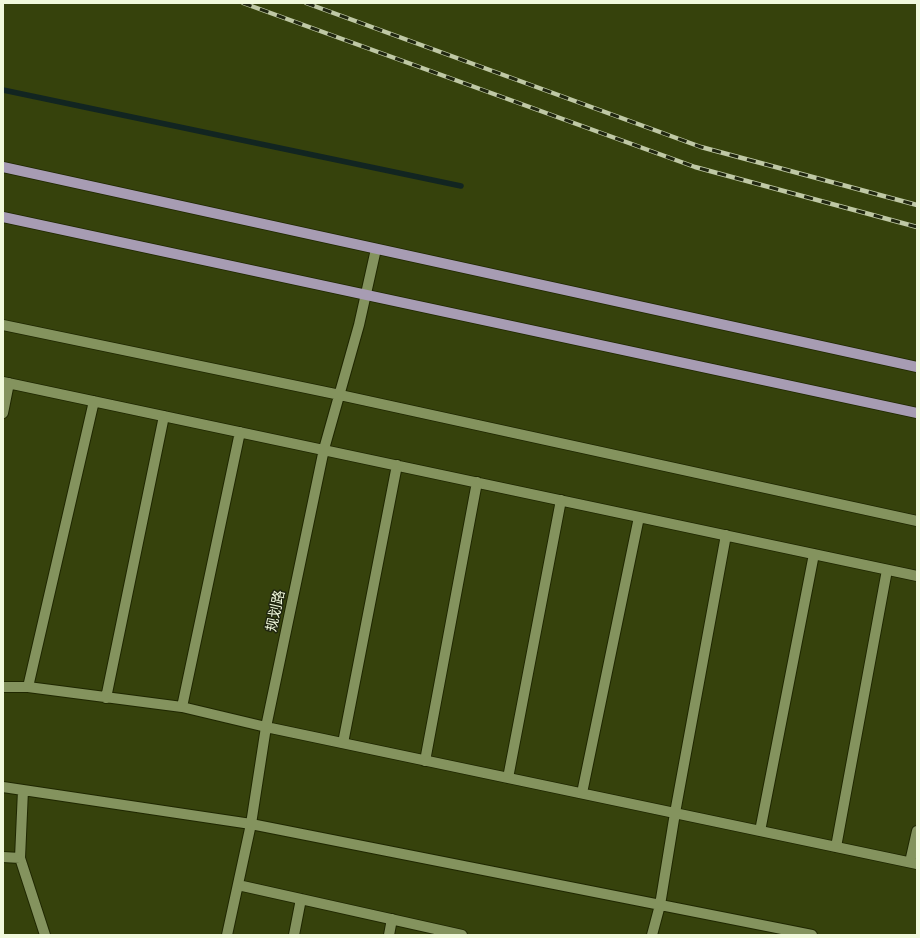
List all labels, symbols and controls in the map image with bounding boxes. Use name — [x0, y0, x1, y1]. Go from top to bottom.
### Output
street label: 规划路 — [263, 589, 289, 633]

